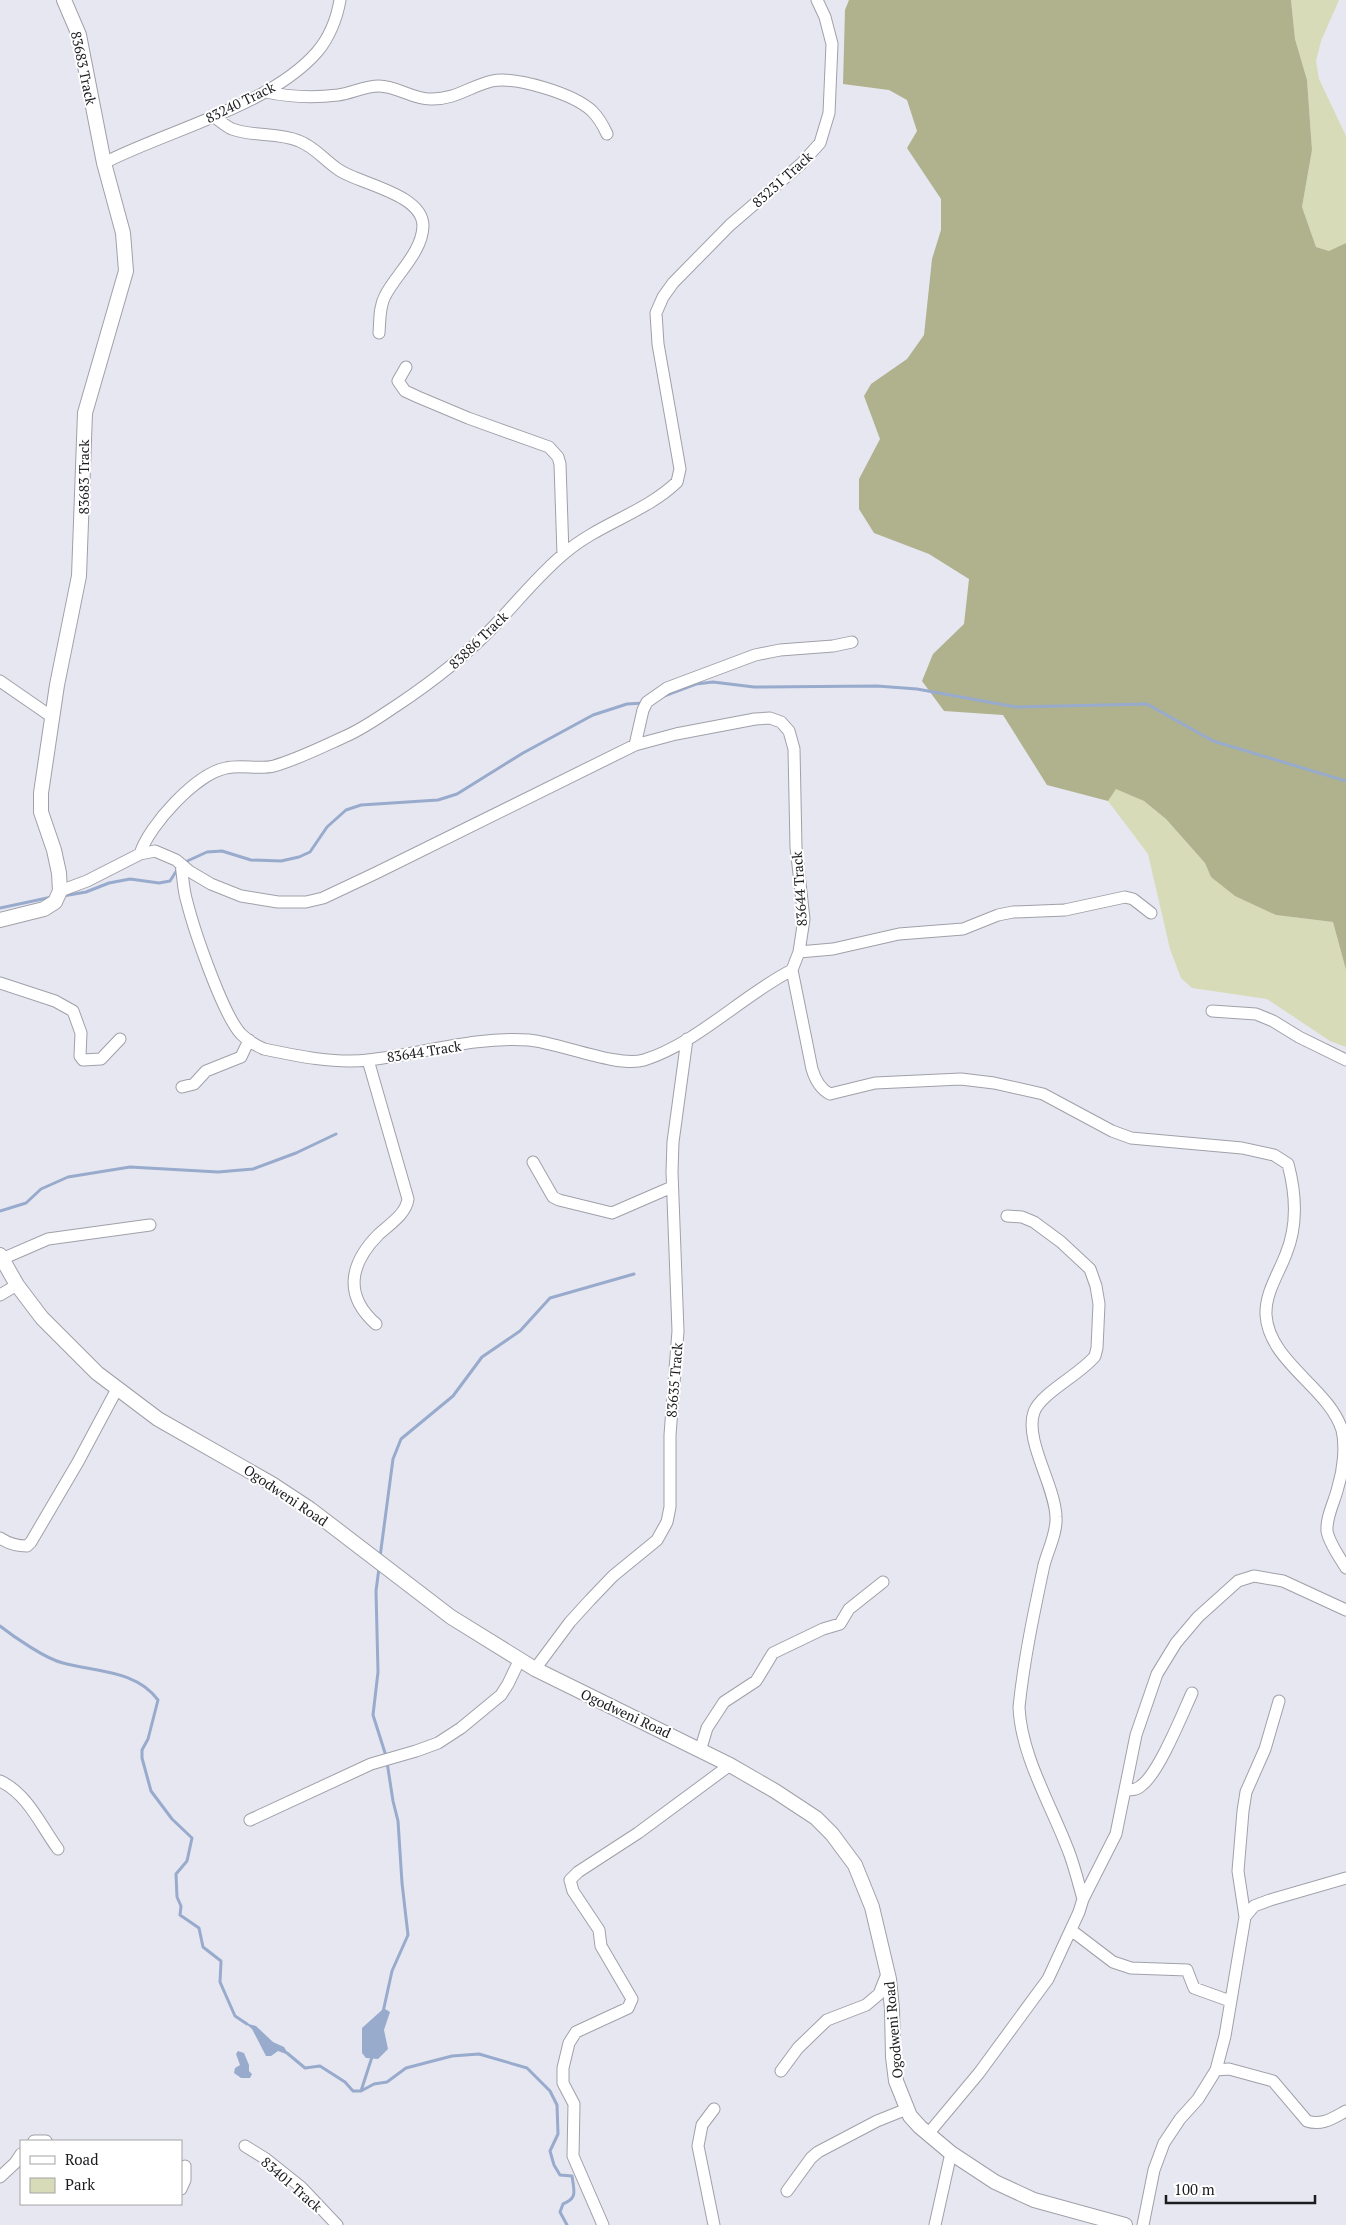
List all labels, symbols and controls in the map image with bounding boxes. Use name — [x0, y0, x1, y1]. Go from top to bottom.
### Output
street label: 83683 Track — [67, 29, 101, 107]
street label: 83240 Track — [202, 77, 279, 127]
street label: 83231 Track — [748, 146, 817, 211]
street label: 83683 Track — [74, 439, 93, 515]
street label: 83886 Track — [444, 607, 512, 673]
street label: 83644 Track — [787, 850, 811, 927]
street label: 83644 Track — [385, 1036, 463, 1066]
street label: 83635 Track — [661, 1341, 687, 1418]
street label: Ogodweni Road — [240, 1460, 332, 1530]
street label: Ogodweni Road — [578, 1684, 674, 1742]
street label: Ogodweni Road — [879, 1980, 907, 2079]
legend — [20, 2140, 182, 2205]
text: Road — [65, 2149, 98, 2169]
street label: 83401 Track — [257, 2152, 327, 2216]
scale bar — [1166, 2172, 1315, 2204]
text: Park — [65, 2174, 95, 2194]
text: 100 m — [1174, 2179, 1215, 2199]

